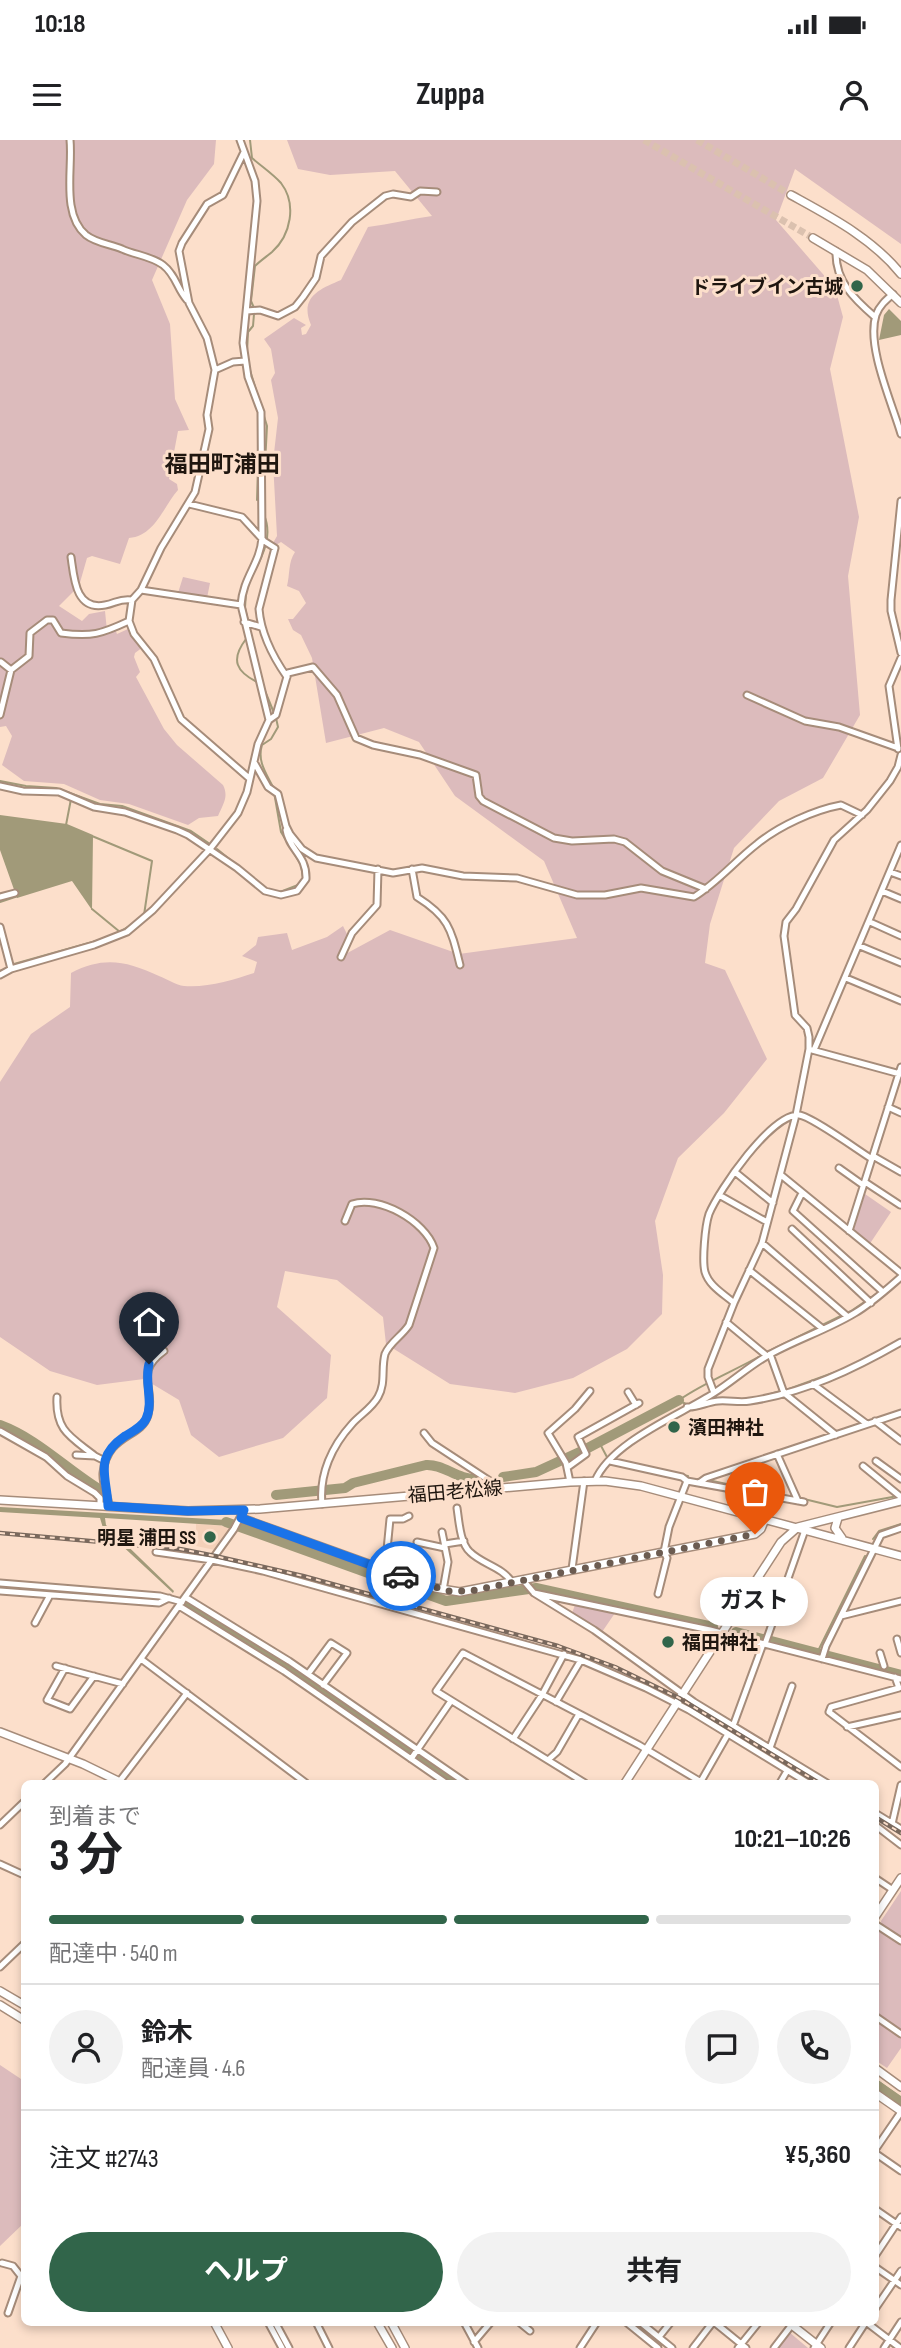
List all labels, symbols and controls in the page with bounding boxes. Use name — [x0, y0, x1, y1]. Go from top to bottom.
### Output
text: 10:18 — [35, 9, 86, 40]
text: Zuppa — [416, 75, 485, 114]
icon: menu — [28, 76, 66, 114]
icon: person — [835, 76, 873, 114]
place label: ドライブイン古城 — [691, 276, 843, 299]
marker: ドライブイン古城 — [849, 278, 865, 294]
district label: 福田町浦田 — [165, 451, 280, 479]
pin — [119, 1292, 179, 1364]
icon: home — [130, 1303, 168, 1341]
place label: 濱田神社 — [688, 1417, 764, 1440]
marker: 濱田神社 — [666, 1419, 682, 1435]
pin — [725, 1462, 785, 1534]
icon: bag — [736, 1473, 774, 1511]
street label: 福田老松線 — [407, 1477, 503, 1508]
place label: 明星 浦田 SS — [97, 1527, 196, 1550]
marker: 明星 浦田 SS — [202, 1529, 218, 1545]
courier — [366, 1541, 436, 1611]
icon: car — [382, 1557, 420, 1595]
callout: ガスト — [701, 1576, 809, 1625]
text: ガスト — [720, 1587, 789, 1615]
place label: 福田神社 — [682, 1632, 758, 1655]
marker: 福田神社 — [660, 1634, 676, 1650]
text: 到着まで — [49, 1803, 141, 1831]
text: 10:21–10:26 — [735, 1824, 851, 1855]
text: 3 分 — [49, 1829, 123, 1884]
text: 配達中 · 540 m — [49, 1940, 177, 1968]
button: person — [49, 2010, 123, 2084]
button: chat — [685, 2010, 759, 2084]
button: phone — [777, 2010, 851, 2084]
text: 鈴木 — [141, 2018, 193, 2049]
text: 配達員 · 4.6 — [141, 2055, 245, 2083]
text: ¥5,360 — [784, 2140, 851, 2171]
text: 注文 #2743 — [49, 2144, 159, 2175]
button: ヘルプ — [49, 2232, 443, 2312]
button: 共有 — [457, 2232, 851, 2312]

